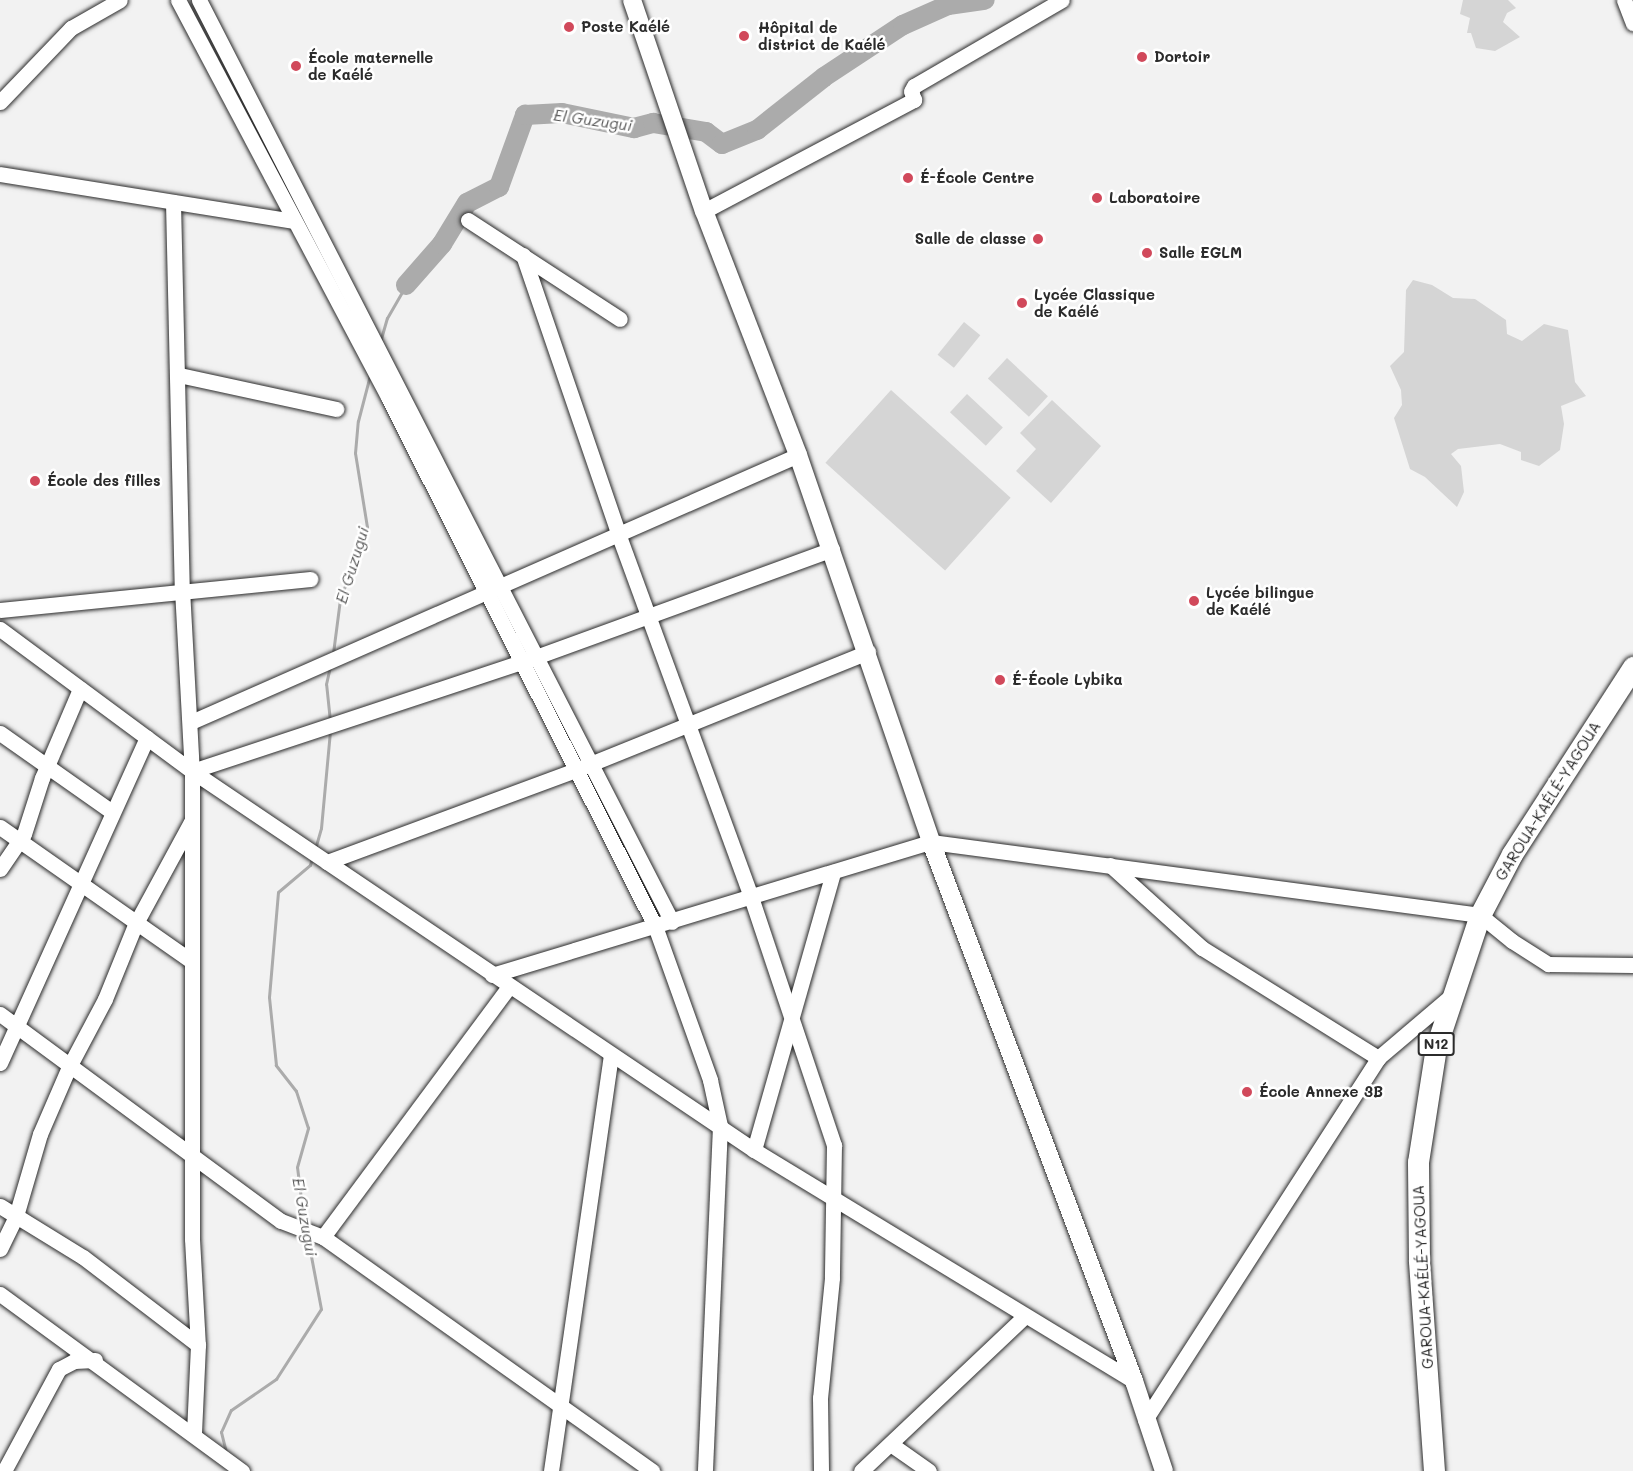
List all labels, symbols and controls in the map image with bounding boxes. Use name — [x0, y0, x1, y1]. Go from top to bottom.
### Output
place label: Poste Kaélé — [581, 18, 670, 36]
place label: Hôpital de district de Kaélé — [758, 18, 886, 53]
marker: Poste Kaélé — [562, 20, 576, 34]
marker: Hôpital de district de Kaélé — [735, 27, 753, 45]
place label: École maternelle de Kaélé — [308, 48, 433, 83]
place label: Dortoir — [1154, 48, 1210, 66]
marker: Dortoir — [1135, 50, 1149, 64]
marker: École maternelle de Kaélé — [289, 59, 303, 73]
water label: El Guzugui — [552, 105, 634, 135]
place label: É-École Centre — [920, 169, 1034, 187]
marker: É-École Centre — [901, 171, 915, 185]
place label: Laboratoire — [1109, 189, 1200, 207]
marker: Laboratoire — [1090, 191, 1104, 205]
place label: Salle de classe — [915, 230, 1026, 248]
marker: Salle de classe — [1031, 232, 1045, 246]
place label: Salle EGLM — [1159, 244, 1242, 262]
marker: Salle EGLM — [1140, 246, 1154, 260]
place label: Lycée Classique de Kaélé — [1034, 285, 1155, 320]
marker: Lycée Classique de Kaélé — [1015, 296, 1029, 310]
place label: École des filles — [47, 472, 161, 490]
marker: École des filles — [28, 474, 42, 488]
water label: El Guzugui — [331, 524, 373, 606]
place label: Lycée bilingue de Kaélé — [1206, 583, 1314, 618]
marker: Lycée bilingue de Kaélé — [1187, 594, 1201, 608]
place label: É-École Lybika — [1012, 671, 1123, 689]
marker: É-École Lybika — [993, 673, 1007, 687]
street label: GAROUA-KAÉLÉ-YAGOUA — [1492, 718, 1604, 884]
road number: N12 — [1416, 1033, 1456, 1055]
place label: École Annexe 3B — [1259, 1083, 1383, 1101]
marker: École Annexe 3B — [1240, 1085, 1254, 1099]
water label: El Guzugui — [289, 1176, 321, 1258]
street label: GAROUA-KAÉLÉ-YAGOUA — [1409, 1185, 1437, 1369]

